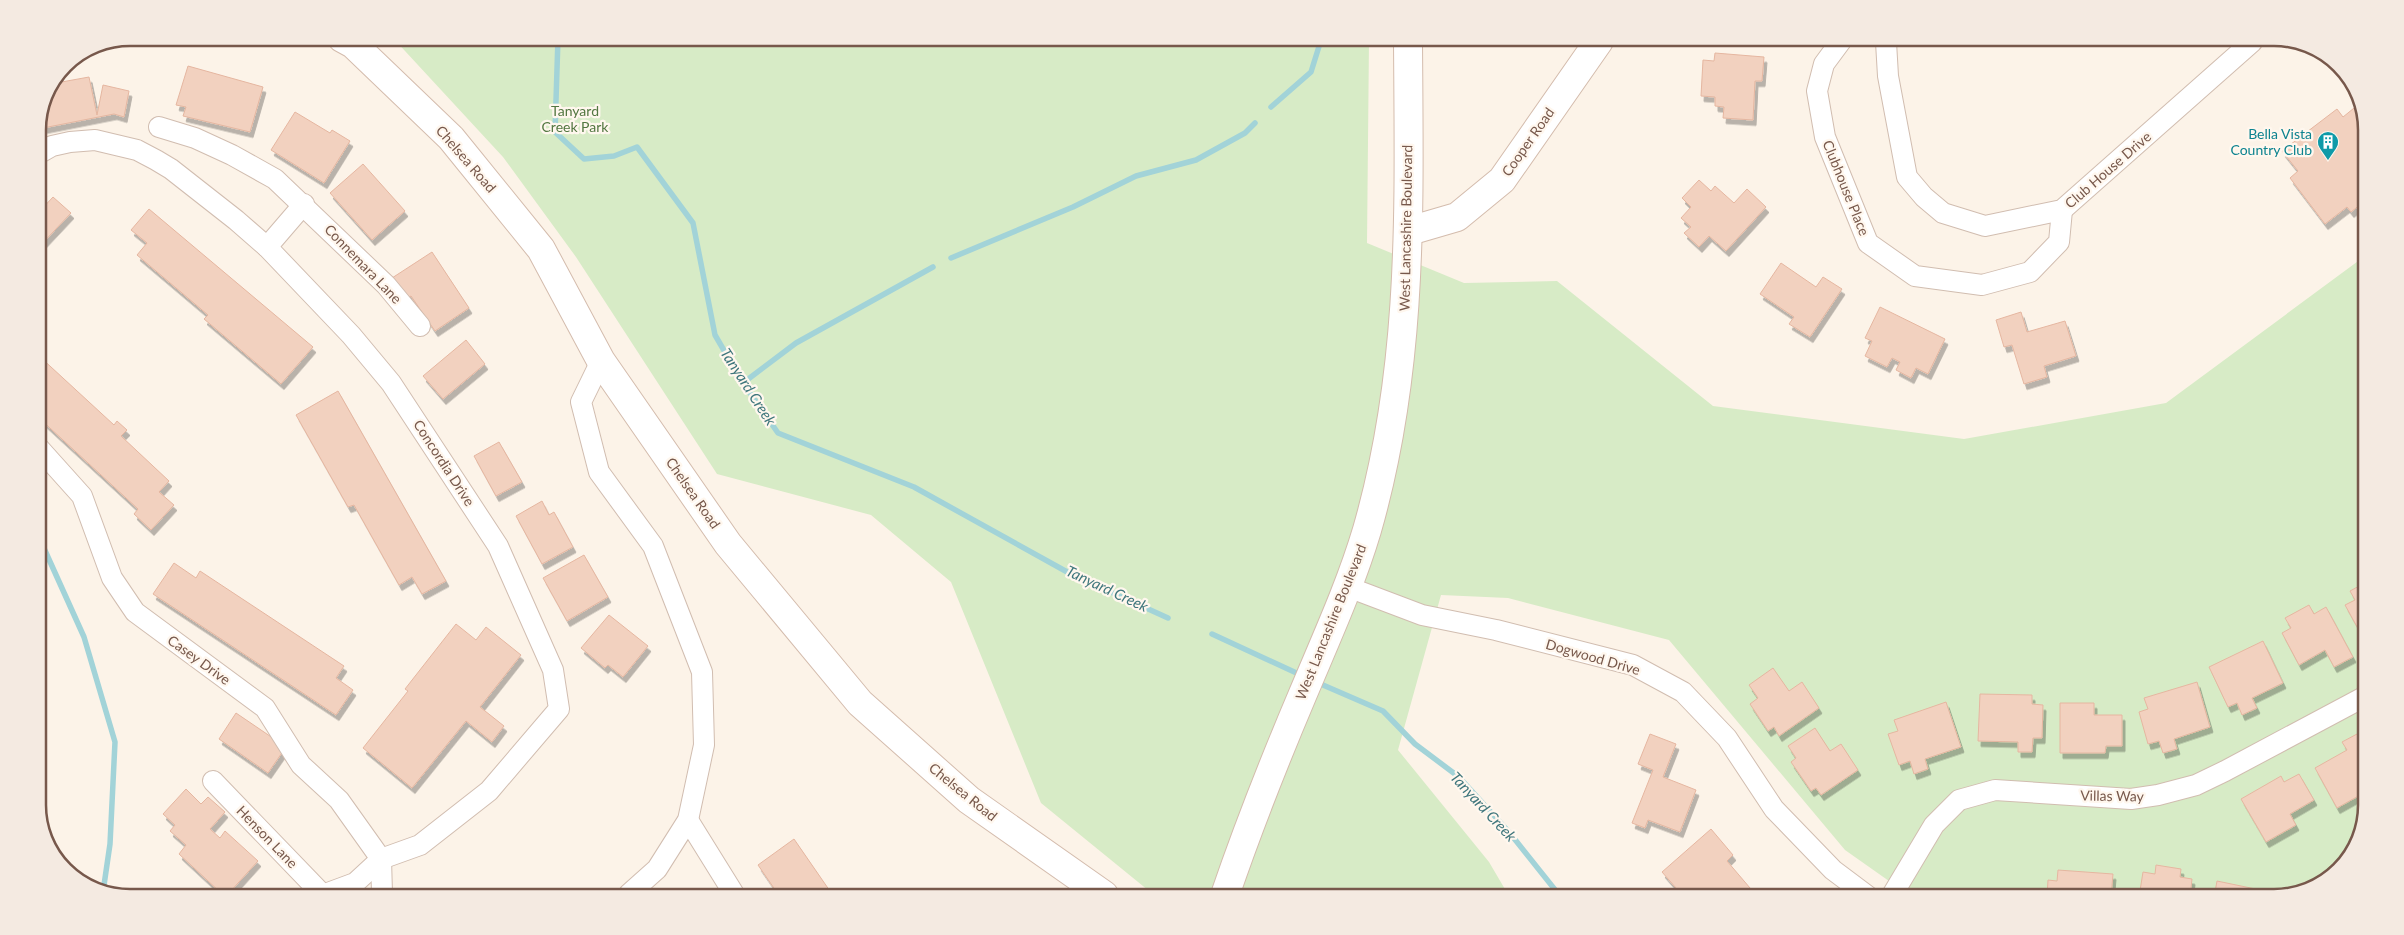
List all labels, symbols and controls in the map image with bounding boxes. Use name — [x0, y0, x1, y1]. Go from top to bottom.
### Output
park label: Tanyard Creek Park — [542, 102, 609, 135]
street label: Cooper Road — [1498, 104, 1557, 179]
street label: Chelsea Road — [433, 122, 500, 196]
place label: Bella Vista Country Club — [2230, 125, 2312, 158]
street label: Club House Drive — [2061, 128, 2154, 212]
building icon: Bella Vista Country Club — [2316, 130, 2340, 161]
street label: Clubhouse Place — [1820, 138, 1873, 238]
street label: West Lancashire Boulevard — [1396, 145, 1415, 311]
street label: Connemara Lane — [321, 221, 405, 307]
water label: Tanyard Creek — [717, 344, 781, 429]
street label: Concordia Drive — [410, 416, 479, 509]
street label: Chelsea Road — [663, 454, 724, 532]
street label: West Lancashire Boulevard — [1292, 542, 1370, 702]
water label: Tanyard Creek — [1064, 561, 1152, 615]
street label: Casey Drive — [165, 631, 234, 688]
street label: Dogwood Drive — [1544, 635, 1642, 678]
street label: Chelsea Road — [926, 759, 1001, 824]
water label: Tanyard Creek — [1447, 768, 1521, 845]
street label: Villas Way — [2080, 786, 2145, 805]
street label: Henson Lane — [233, 802, 301, 871]

